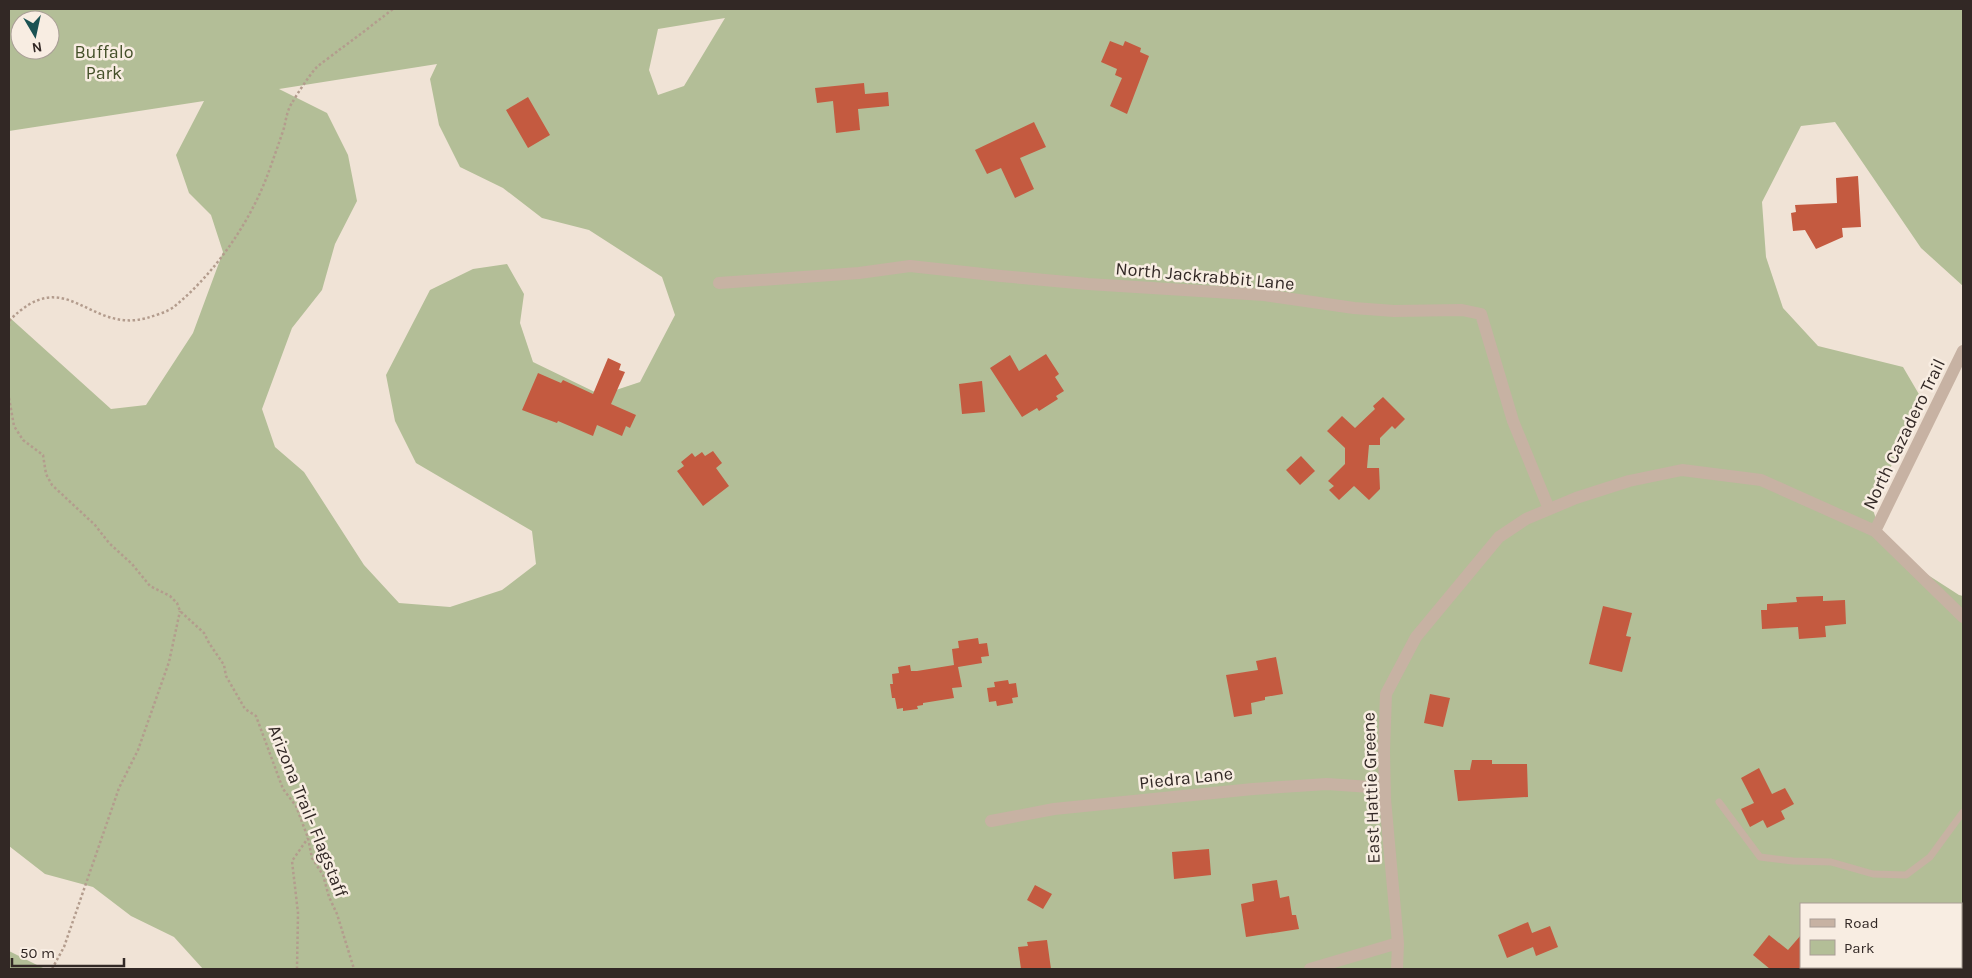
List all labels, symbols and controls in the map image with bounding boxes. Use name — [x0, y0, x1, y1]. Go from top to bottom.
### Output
north arrow — [10, 10, 60, 60]
text: N — [31, 38, 43, 57]
park label: Buffalo Park — [74, 41, 134, 84]
street label: North Jackrabbit Lane — [1115, 257, 1295, 295]
street label: North Cazadero Trail — [1858, 355, 1950, 513]
street label: East Hattie Greene — [1357, 712, 1385, 864]
street label: Arizona Trail- Flagstaff — [263, 722, 353, 901]
street label: Piedra Lane — [1138, 762, 1234, 794]
legend — [1800, 903, 1962, 968]
text: Road — [1844, 914, 1879, 932]
scale bar — [12, 936, 125, 968]
text: Park — [1844, 939, 1874, 957]
text: 50 m — [20, 944, 55, 962]

